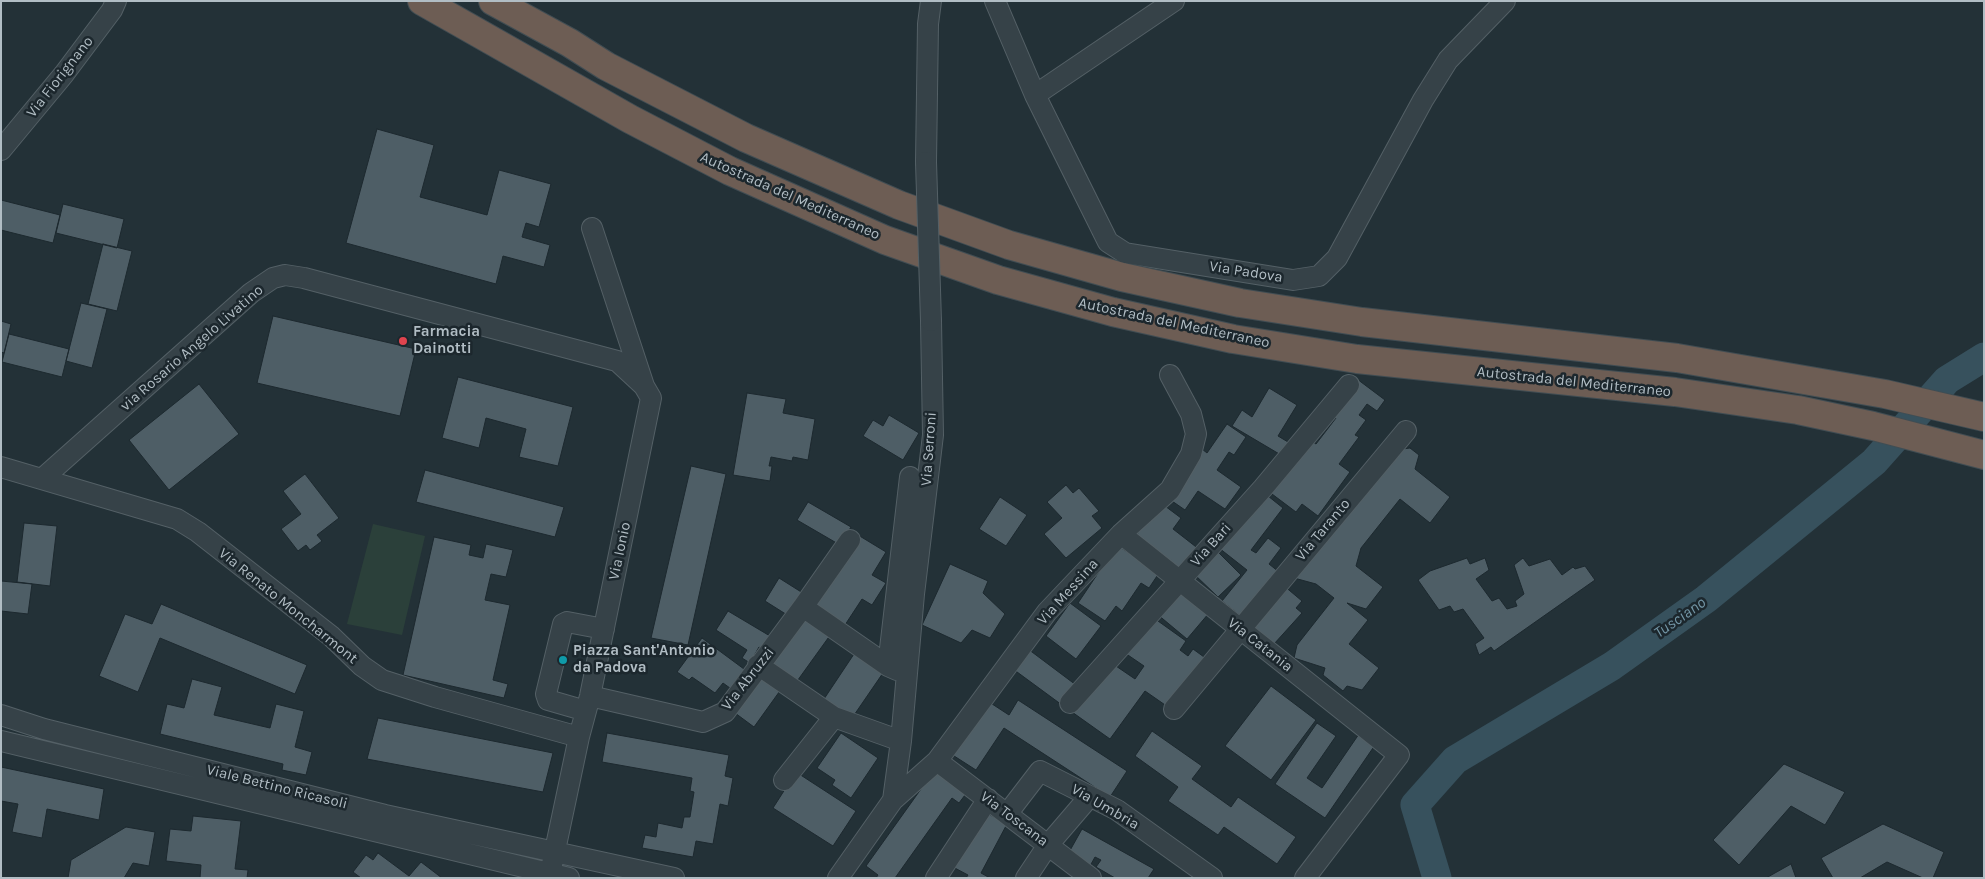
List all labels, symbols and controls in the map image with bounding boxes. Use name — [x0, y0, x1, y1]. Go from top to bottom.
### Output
street label: Via Fiorignano — [23, 33, 97, 121]
street label: Autostrada del Mediterraneo — [697, 148, 883, 244]
street label: Via Padova — [1208, 257, 1284, 287]
street label: via Rosario Angelo Livatino — [117, 281, 267, 415]
street label: Autostrada del Mediterraneo — [1077, 294, 1271, 352]
place label: Farmacia Dainotti — [413, 323, 480, 358]
marker: Farmacia Dainotti — [397, 335, 409, 347]
street label: Autostrada del Mediterraneo — [1476, 363, 1672, 401]
street label: Via Serroni — [917, 411, 941, 487]
street label: Via Taranto — [1292, 495, 1354, 565]
street label: Via Ionio — [605, 520, 635, 582]
street label: Via Bari — [1187, 520, 1235, 570]
street label: Via Renato Moncharmont — [215, 544, 361, 668]
street label: Via Messina — [1034, 555, 1102, 629]
water label: Tusciano — [1650, 593, 1710, 643]
street label: Via Catania — [1224, 614, 1296, 676]
place label: Piazza Sant'Antonio da Padova — [573, 642, 715, 677]
street label: Via Abruzzi — [718, 644, 778, 714]
marker: Piazza Sant'Antonio da Padova — [557, 654, 569, 666]
street label: Viale Bettino Ricasoli — [205, 761, 349, 813]
street label: Via Umbria — [1068, 780, 1142, 834]
street label: Via Toscana — [976, 788, 1052, 850]

